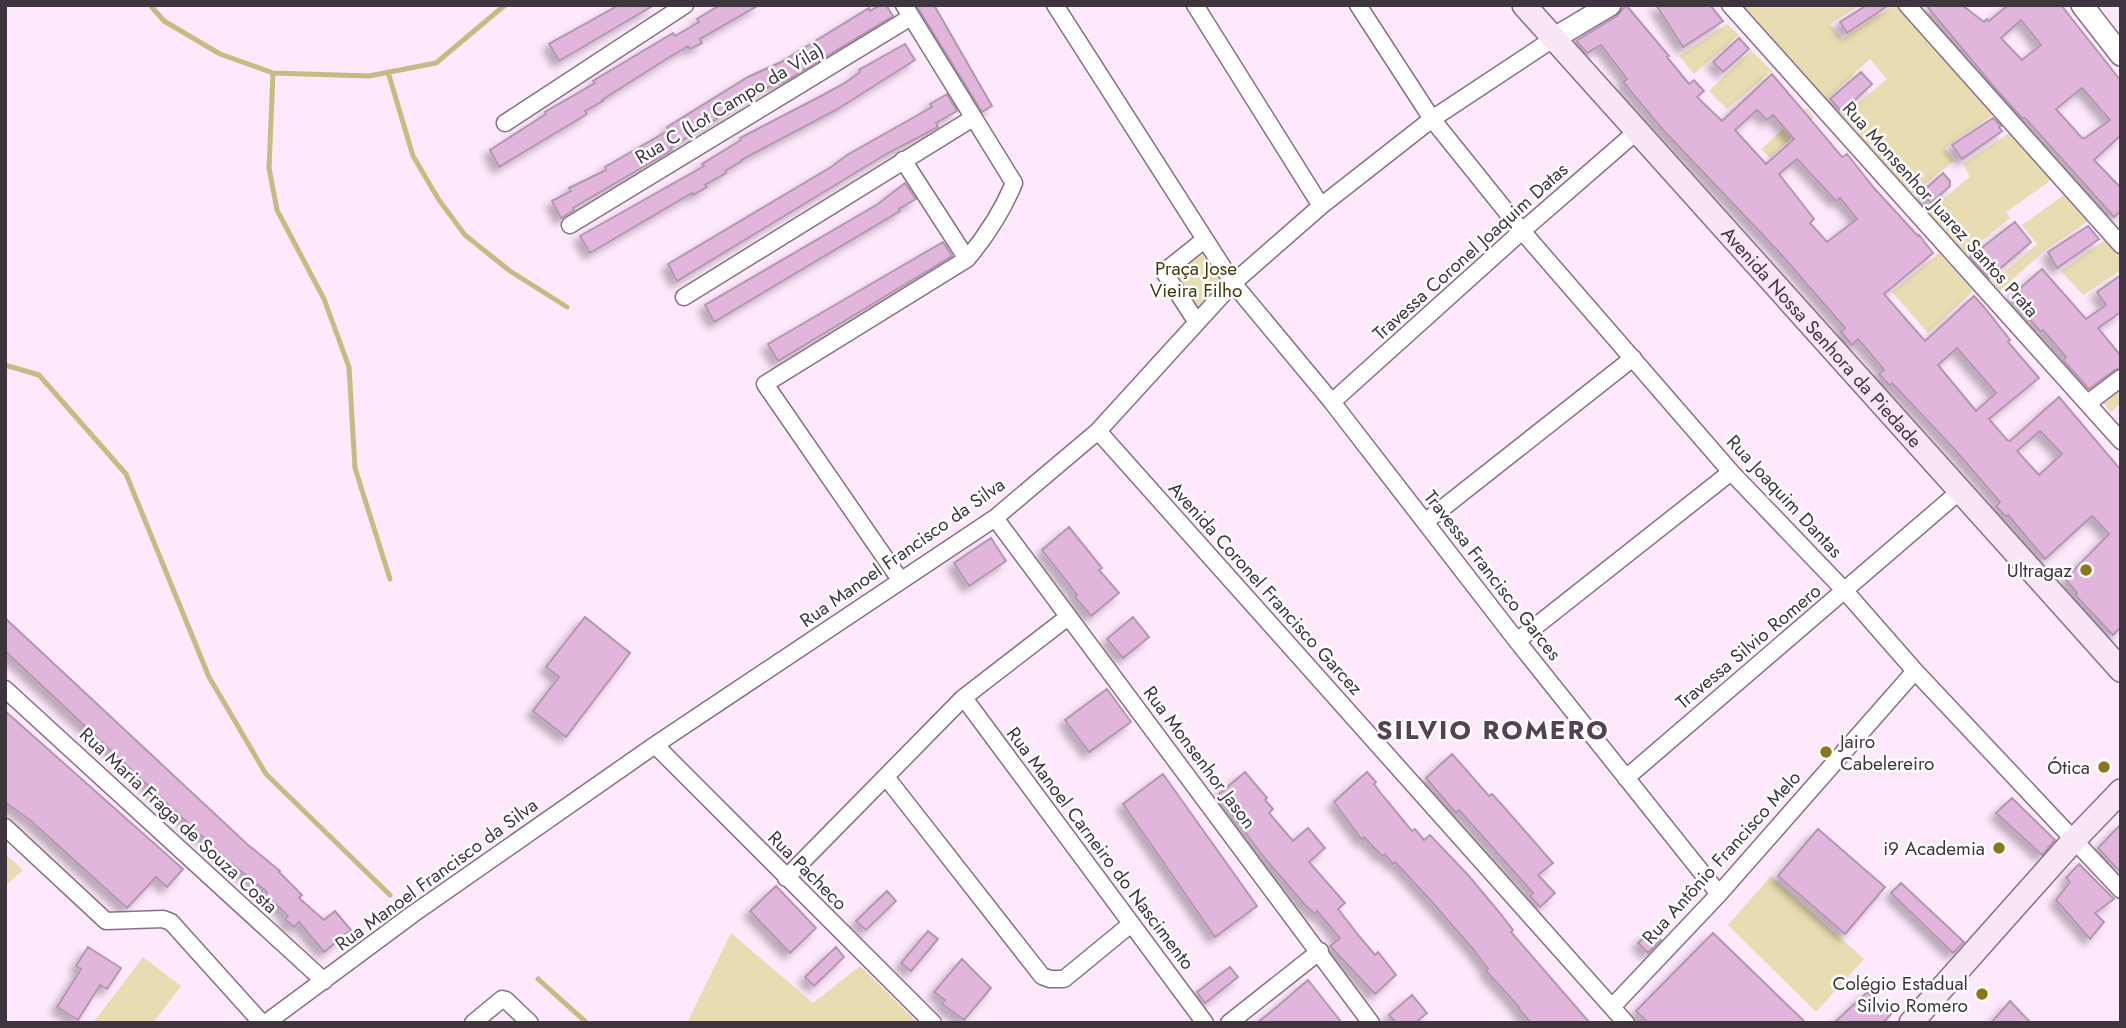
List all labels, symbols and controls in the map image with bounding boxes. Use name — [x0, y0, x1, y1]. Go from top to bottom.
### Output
street label: Rua C (Lot Campo da Vila) — [630, 36, 829, 171]
street label: Rua Monsenhor Juarez Santos Prata — [1836, 95, 2045, 323]
street label: Travessa Coronel Joaquim Datas — [1367, 156, 1574, 347]
street label: Avenida Nossa Senhora da Piedade — [1715, 221, 1928, 454]
park label: Praça Jose Vieira Filho — [1150, 255, 1242, 304]
street label: Rua Joaquim Dantas — [1720, 429, 1849, 564]
street label: Rua Manoel Francisco da Silva — [794, 471, 1010, 634]
street label: Avenida Coronel Francisco Garcez — [1162, 476, 1369, 701]
street label: Travessa Francisco Garces — [1418, 485, 1568, 666]
place label: Ultragaz — [2007, 557, 2072, 584]
marker: Ultragaz — [2078, 562, 2094, 578]
street label: Travessa Silvio Romero — [1670, 577, 1827, 715]
street label: Rua Monsenhor Jason — [1137, 680, 1262, 834]
district label: SILVIO ROMERO — [1376, 711, 1610, 749]
street label: Rua Maria Fraga de Souza Costa — [74, 721, 284, 920]
street label: Rua Manoel Carneiro do Nascimento — [1000, 721, 1201, 975]
place label: Jairo Cabelereiro — [1837, 728, 1935, 777]
marker: Jairo Cabelereiro — [1818, 744, 1834, 760]
place label: Ótica — [2047, 754, 2090, 781]
marker: Ótica — [2096, 759, 2112, 775]
street label: Rua Antônio Francisco Melo — [1636, 765, 1807, 950]
street label: Rua Manoel Francisco da Silva — [329, 792, 543, 957]
street label: Rua Pacheco — [762, 824, 854, 916]
place label: i9 Academia — [1883, 835, 1985, 862]
marker: i9 Academia — [1991, 840, 2007, 856]
place label: Colégio Estadual Silvio Romero — [1832, 970, 1968, 1019]
marker: Colégio Estadual Silvio Romero — [1974, 986, 1990, 1002]

